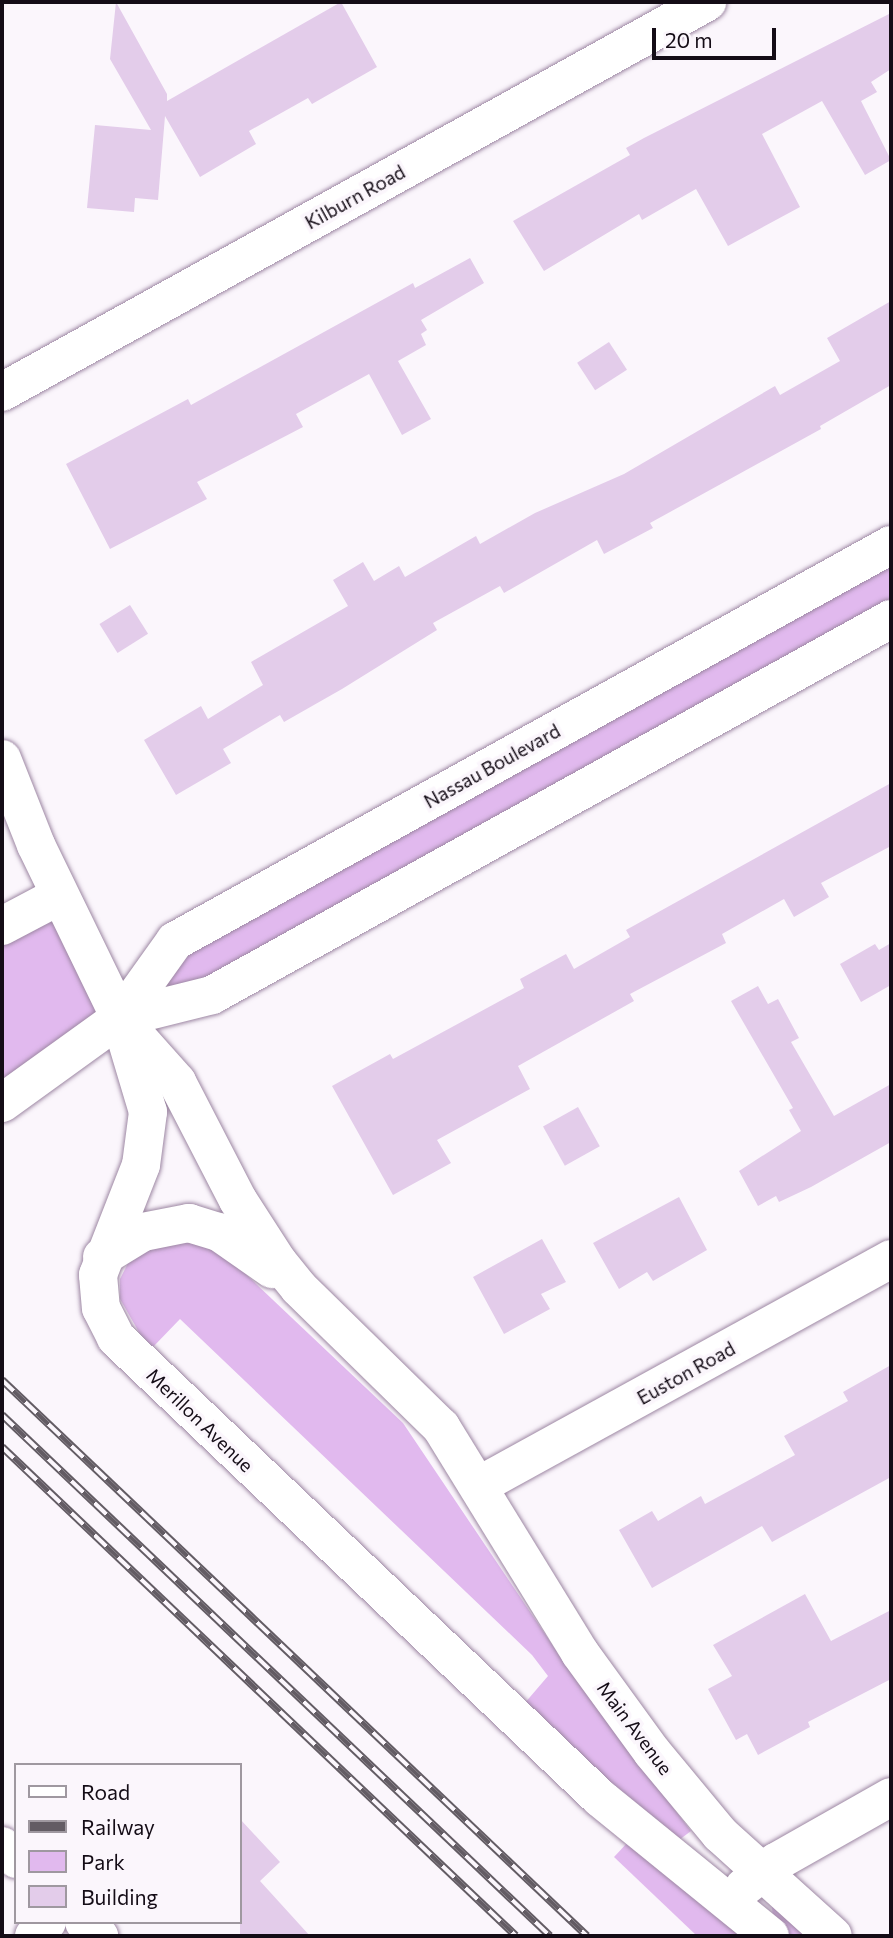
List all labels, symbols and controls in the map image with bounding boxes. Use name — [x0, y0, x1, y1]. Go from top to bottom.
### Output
scale bar — [655, 14, 779, 58]
text: 20 m — [665, 27, 713, 52]
street label: Kilburn Road — [301, 160, 409, 234]
street label: Nassau Boulevard — [420, 719, 564, 813]
street label: Euston Road — [633, 1337, 739, 1409]
street label: Merillon Avenue — [142, 1363, 258, 1477]
street label: Main Avenue — [593, 1677, 677, 1779]
legend — [14, 1763, 242, 1924]
text: Road — [81, 1779, 130, 1804]
text: Railway — [81, 1814, 155, 1839]
text: Park — [81, 1849, 125, 1874]
text: Building — [81, 1884, 158, 1909]

